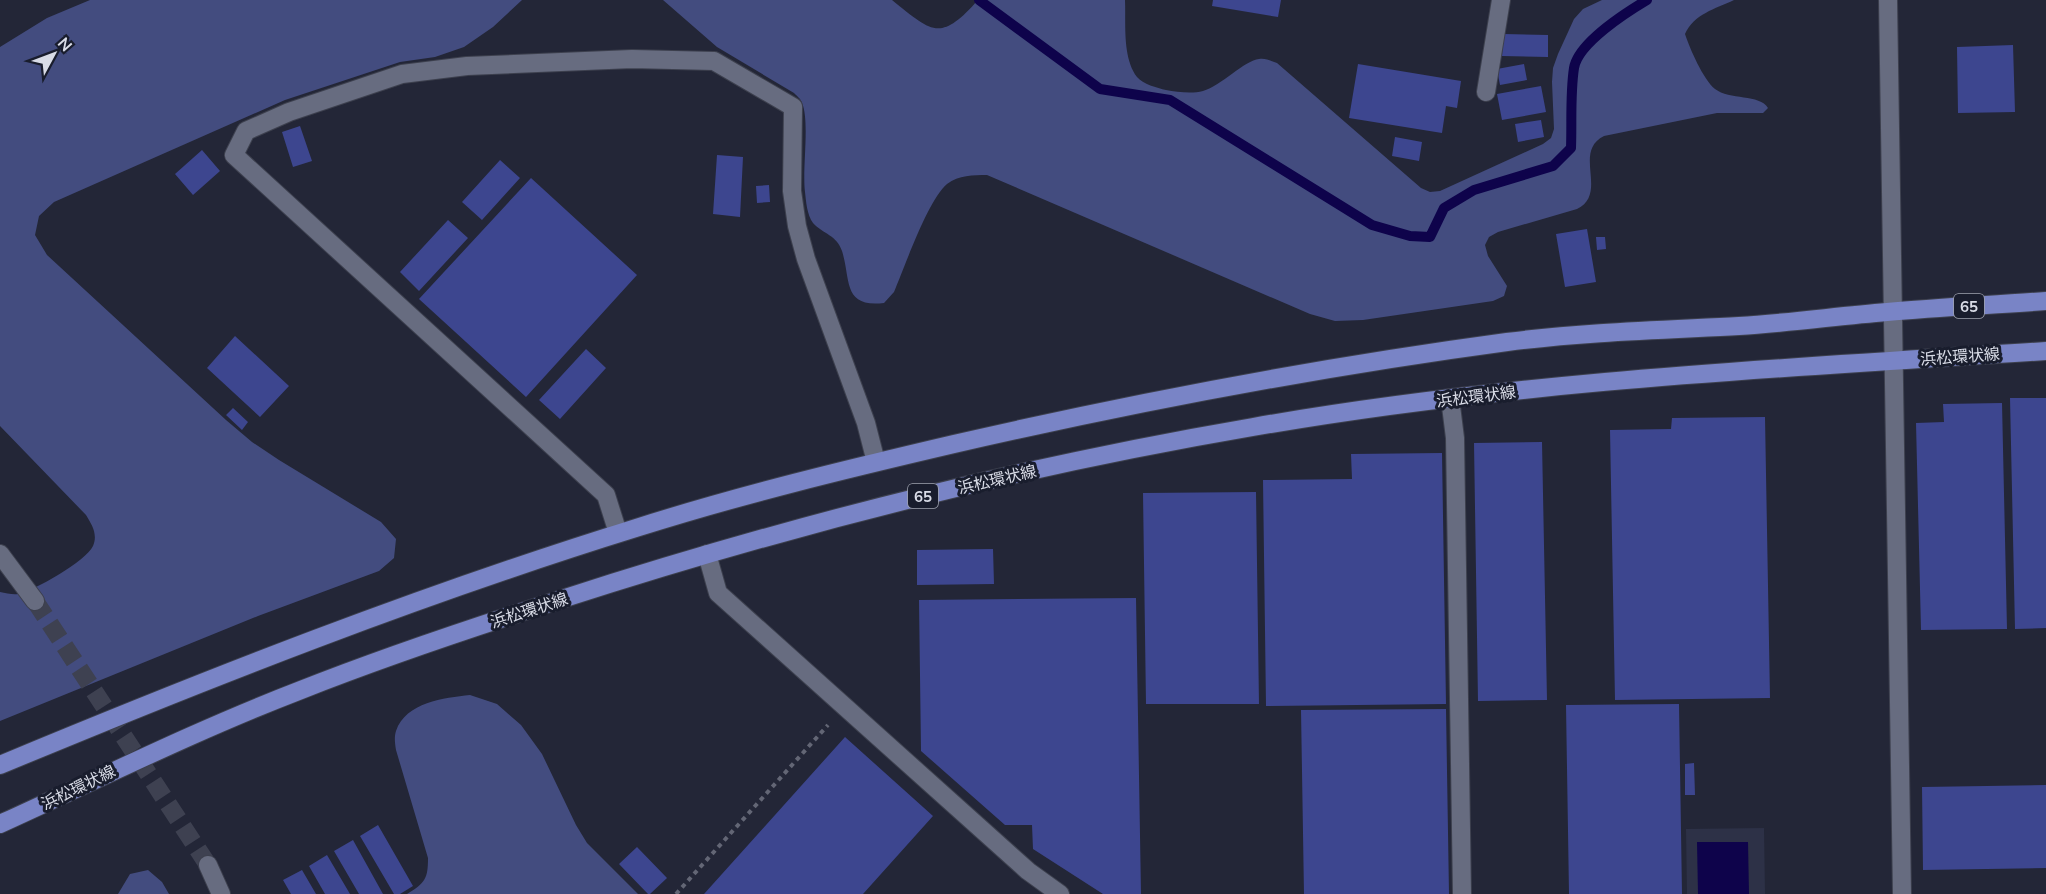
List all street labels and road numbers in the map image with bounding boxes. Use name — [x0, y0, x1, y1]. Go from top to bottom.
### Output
road number: 65 — [1954, 294, 1984, 318]
street label: 浜松環状線 — [1919, 343, 2001, 369]
street label: 浜松環状線 — [1435, 381, 1517, 411]
street label: 浜松環状線 — [956, 460, 1038, 498]
road number: 65 — [908, 484, 938, 508]
street label: 浜松環状線 — [488, 588, 570, 632]
street label: 浜松環状線 — [38, 760, 118, 814]

